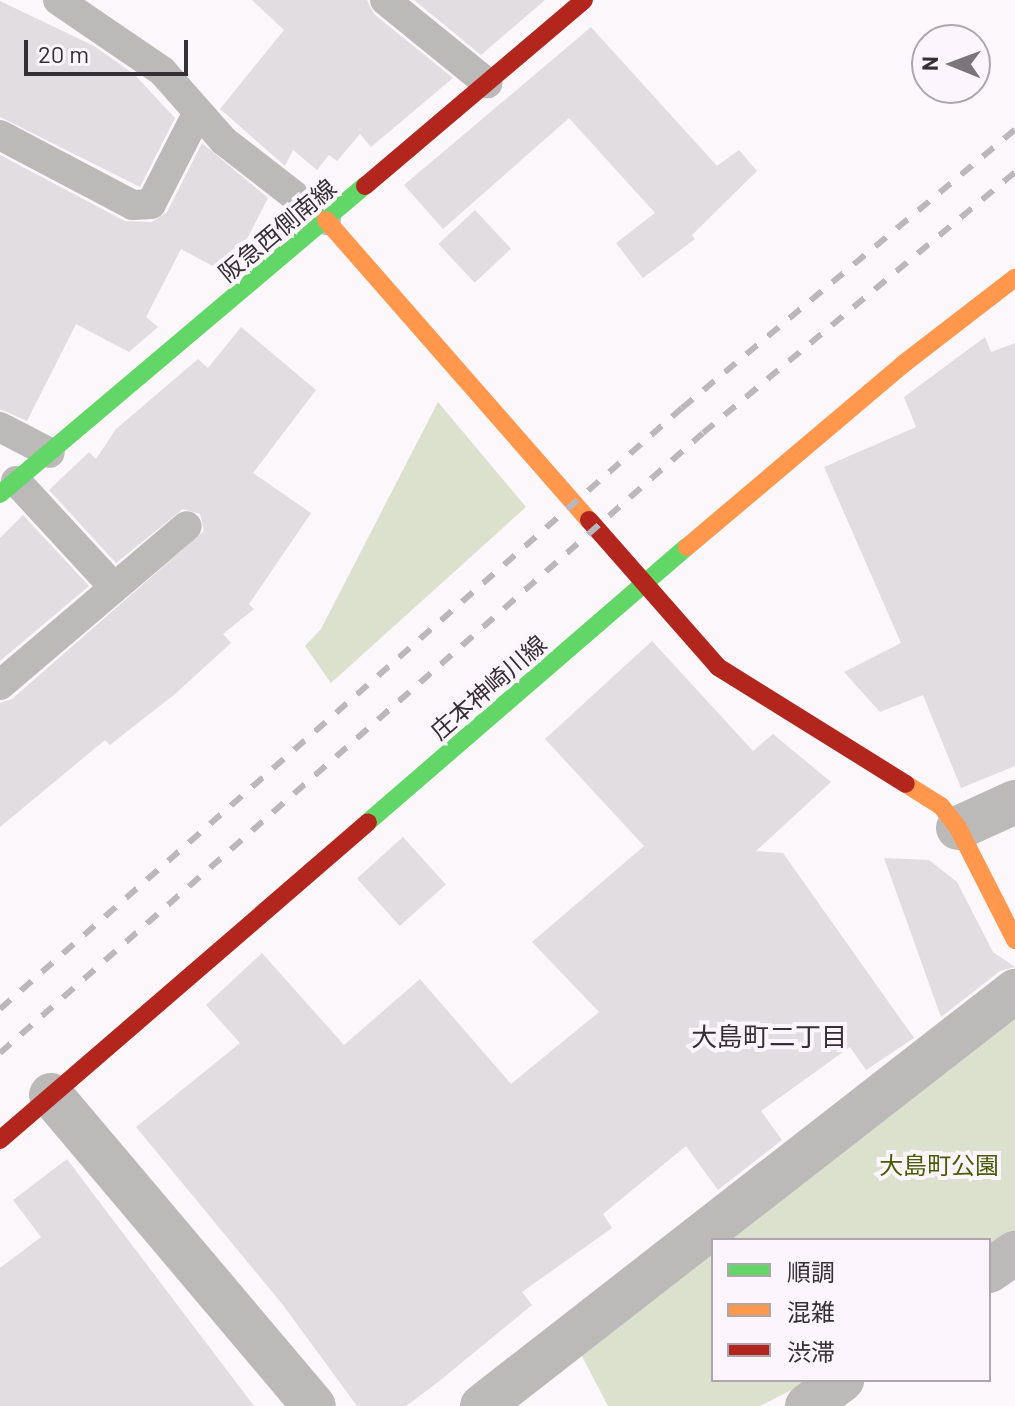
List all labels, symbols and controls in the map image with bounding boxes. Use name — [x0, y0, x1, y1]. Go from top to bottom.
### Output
scale bar — [28, 24, 192, 74]
north arrow — [911, 24, 991, 104]
text: 20 m — [38, 39, 89, 68]
text: N — [916, 56, 942, 71]
street label: 阪急西側南線 — [213, 173, 341, 287]
street label: 庄本神崎川線 — [424, 629, 552, 745]
district label: 大島町二丁目 — [691, 1020, 847, 1052]
park label: 大島町公園 — [879, 1151, 999, 1179]
legend — [711, 1238, 991, 1382]
text: 順調 — [787, 1257, 835, 1286]
text: 混雑 — [787, 1297, 835, 1326]
text: 渋滞 — [787, 1337, 835, 1366]

